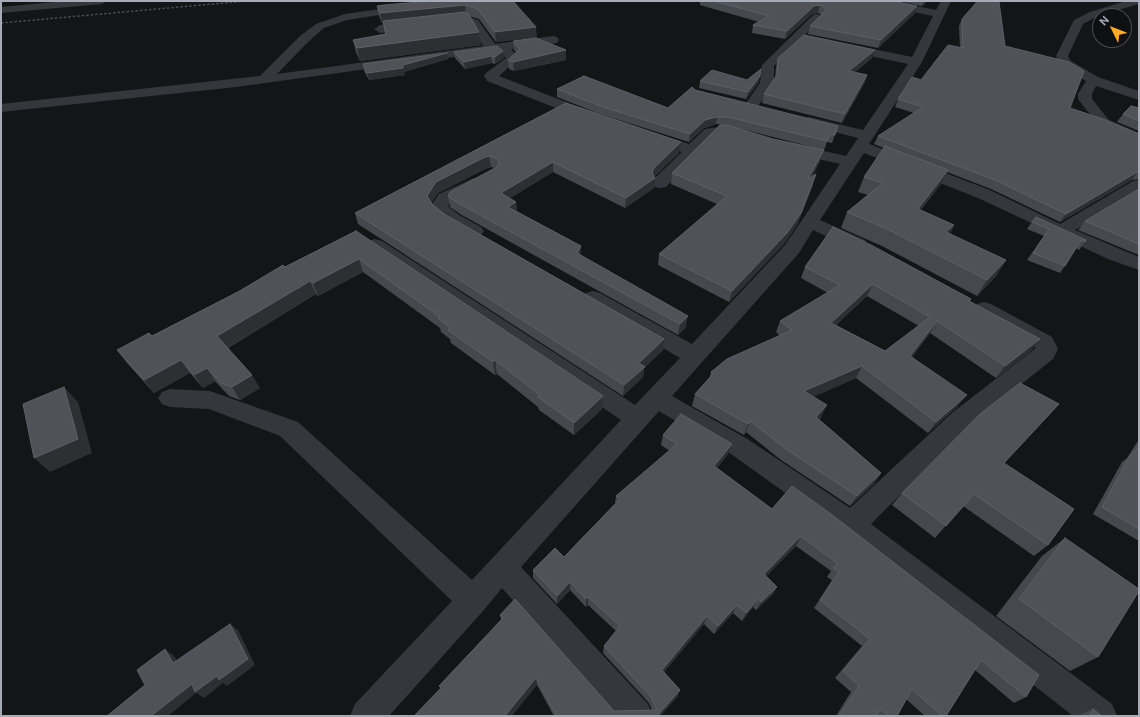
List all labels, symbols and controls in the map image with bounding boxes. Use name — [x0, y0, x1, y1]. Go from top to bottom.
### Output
north arrow — [1092, 8, 1132, 48]
text: N — [1096, 13, 1112, 28]

